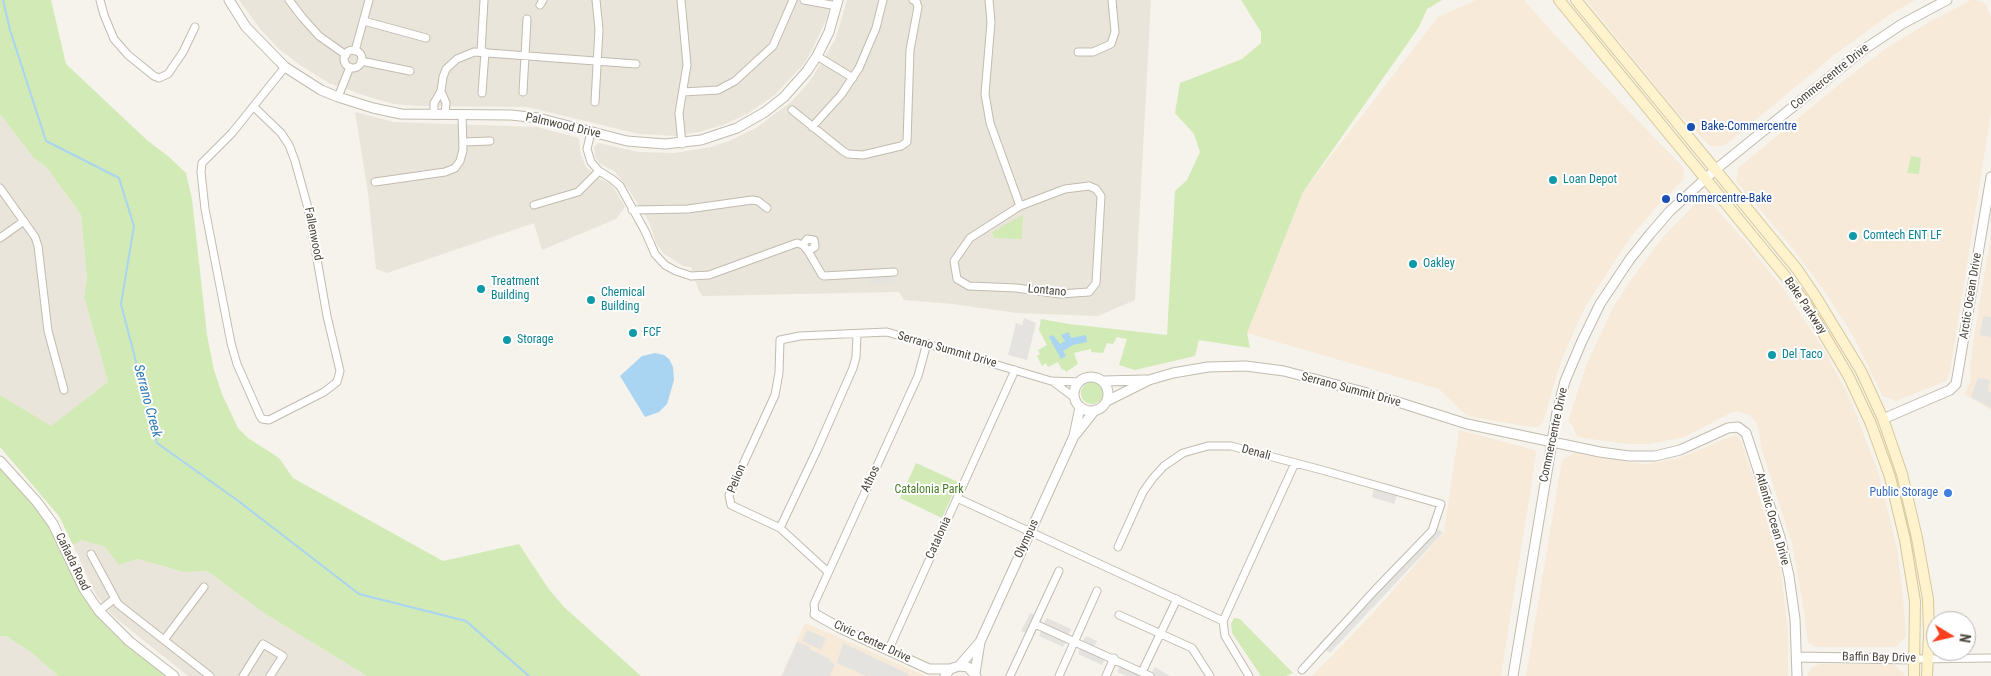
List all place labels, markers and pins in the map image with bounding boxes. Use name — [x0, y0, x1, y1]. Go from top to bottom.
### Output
place label: Bake-Commercentre — [1701, 120, 1797, 134]
marker: Bake-Commercentre — [1685, 121, 1697, 133]
place label: Loan Depot — [1563, 173, 1617, 187]
marker: Loan Depot — [1547, 174, 1559, 186]
place label: Commercentre-Bake — [1676, 192, 1772, 206]
marker: Commercentre-Bake — [1660, 193, 1672, 205]
place label: Comtech ENT LF — [1863, 229, 1942, 243]
marker: Comtech ENT LF — [1847, 230, 1859, 242]
place label: Oakley — [1423, 257, 1455, 271]
marker: Oakley — [1407, 258, 1419, 270]
place label: Treatment Building — [491, 275, 539, 303]
marker: Treatment Building — [475, 283, 487, 295]
place label: Chemical Building — [601, 286, 645, 314]
marker: Chemical Building — [585, 294, 597, 306]
place label: FCF — [643, 326, 661, 340]
marker: FCF — [627, 327, 639, 339]
place label: Storage — [517, 333, 553, 347]
marker: Storage — [501, 334, 513, 346]
place label: Del Taco — [1782, 348, 1823, 362]
marker: Del Taco — [1766, 349, 1778, 361]
place label: Public Storage — [1869, 486, 1938, 500]
marker: Public Storage — [1942, 487, 1954, 499]

